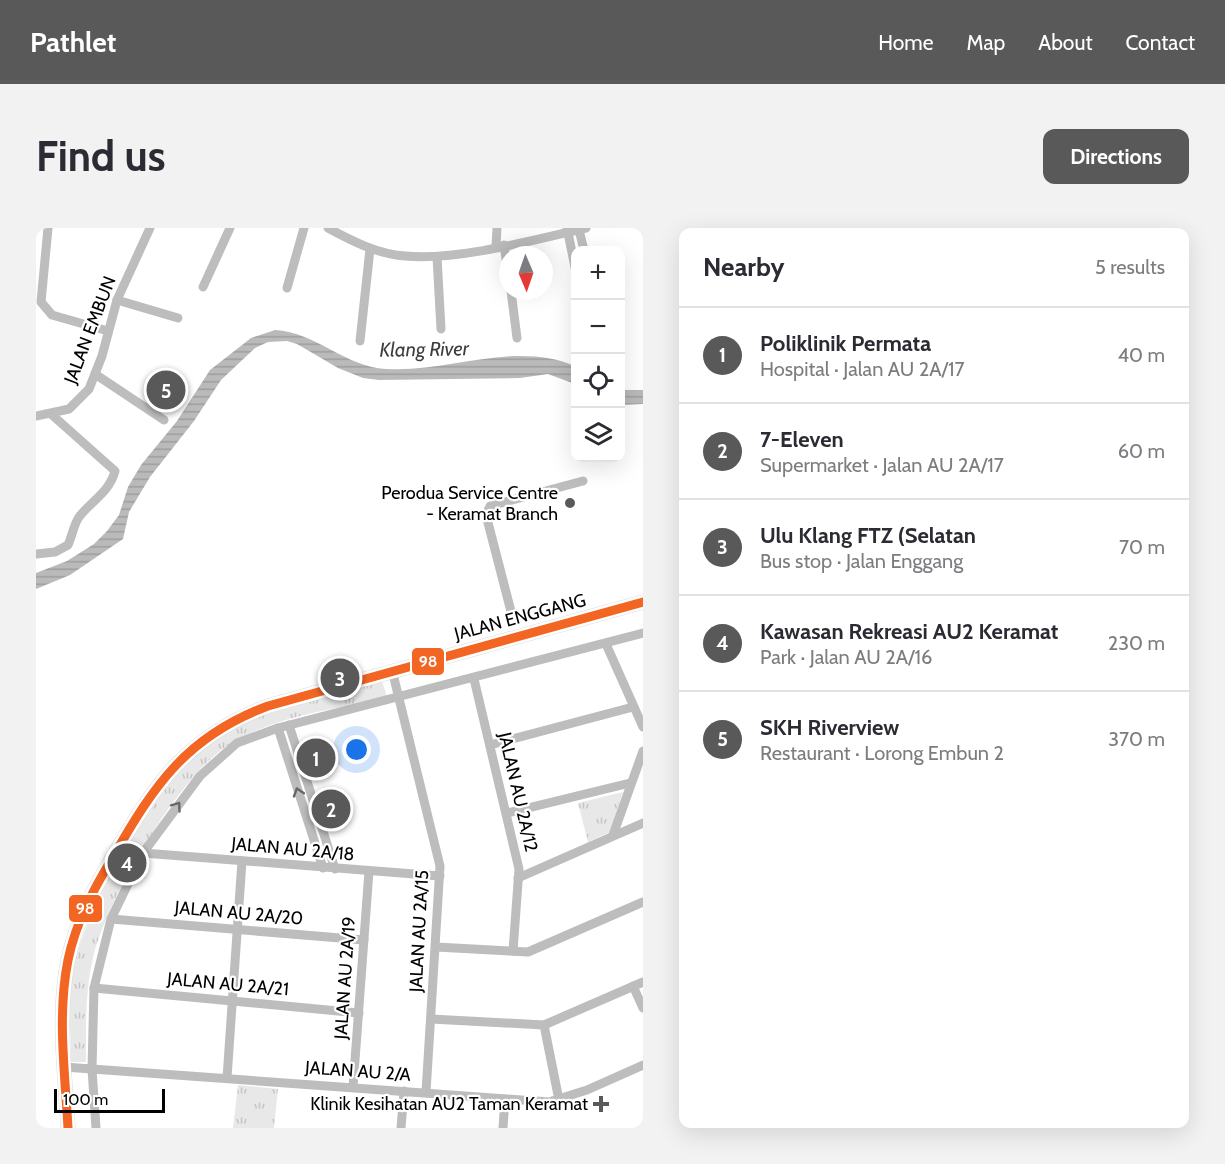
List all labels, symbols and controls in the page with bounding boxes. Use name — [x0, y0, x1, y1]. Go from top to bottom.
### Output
text: Pathlet — [30, 25, 116, 59]
text: Home — [878, 30, 934, 55]
text: Map — [967, 30, 1005, 55]
text: About — [1038, 30, 1092, 55]
text: Contact — [1125, 30, 1195, 55]
button: Directions — [1043, 129, 1189, 184]
text: Find us — [36, 130, 165, 182]
north arrow — [499, 246, 553, 300]
map controls — [571, 246, 625, 462]
button: + — [571, 246, 625, 300]
text: Nearby — [703, 251, 784, 283]
text: 5 results — [1095, 255, 1165, 279]
street label: JALAN EMBUN — [59, 273, 121, 388]
button: − — [571, 300, 625, 354]
text: Poliklinik Permata — [760, 330, 931, 357]
water label: Klang River — [379, 336, 470, 362]
text: 1 — [719, 343, 726, 367]
text: 40 m — [1117, 343, 1165, 367]
button: locate — [571, 354, 625, 408]
text: Hospital · Jalan AU 2A/17 — [760, 357, 965, 381]
pin: 5 — [146, 368, 186, 412]
button: layers — [571, 408, 625, 462]
text: 7-Eleven — [760, 426, 844, 453]
text: 2 — [717, 439, 728, 463]
text: 60 m — [1118, 439, 1165, 463]
text: Supermarket · Jalan AU 2A/17 — [760, 453, 1004, 477]
place label: Perodua Service Centre - Keramat Branch — [381, 482, 558, 525]
marker: Perodua Service Centre - Keramat Branch — [563, 496, 577, 510]
text: Ulu Klang FTZ (Selatan — [760, 522, 976, 549]
text: 3 — [717, 535, 728, 559]
text: 70 m — [1119, 535, 1165, 559]
text: Bus stop · Jalan Enggang — [760, 549, 963, 573]
street label: JALAN ENGGANG — [451, 589, 588, 645]
text: Kawasan Rekreasi AU2 Keramat — [760, 618, 1058, 645]
text: 4 — [716, 631, 729, 655]
text: 230 m — [1108, 631, 1165, 655]
text: Park · Jalan AU 2A/16 — [760, 645, 932, 669]
line badge: 98 — [411, 647, 445, 676]
text: 98 — [419, 652, 437, 671]
pin: 3 — [320, 656, 360, 700]
text: SKH Riverview — [760, 714, 899, 741]
text: 5 — [717, 727, 728, 751]
text: 370 m — [1108, 727, 1165, 751]
street label: JALAN AU 2A/12 — [493, 729, 542, 854]
your location — [342, 735, 371, 764]
pin: 1 — [296, 736, 336, 780]
text: Restaurant · Lorong Embun 2 — [760, 741, 1004, 765]
pin: 2 — [312, 786, 350, 832]
one-way arrow — [293, 787, 306, 798]
one-way arrow — [170, 802, 181, 813]
street label: JALAN AU 2A/18 — [230, 833, 355, 865]
pin: 4 — [108, 840, 146, 886]
street label: JALAN AU 2A/15 — [405, 869, 433, 994]
line badge: 98 — [68, 894, 103, 923]
street label: JALAN AU 2A/20 — [173, 896, 304, 930]
text: 98 — [76, 899, 94, 918]
street label: JALAN AU 2A/19 — [330, 916, 360, 1041]
street label: JALAN AU 2A/21 — [165, 968, 290, 1000]
street label: JALAN AU 2/A — [303, 1056, 412, 1086]
scale bar — [54, 1086, 165, 1114]
text: 100 m — [63, 1090, 108, 1109]
place label: Klinik Kesihatan AU2 Taman Keramat — [310, 1093, 588, 1115]
marker: Klinik Kesihatan AU2 Taman Keramat — [592, 1095, 610, 1113]

